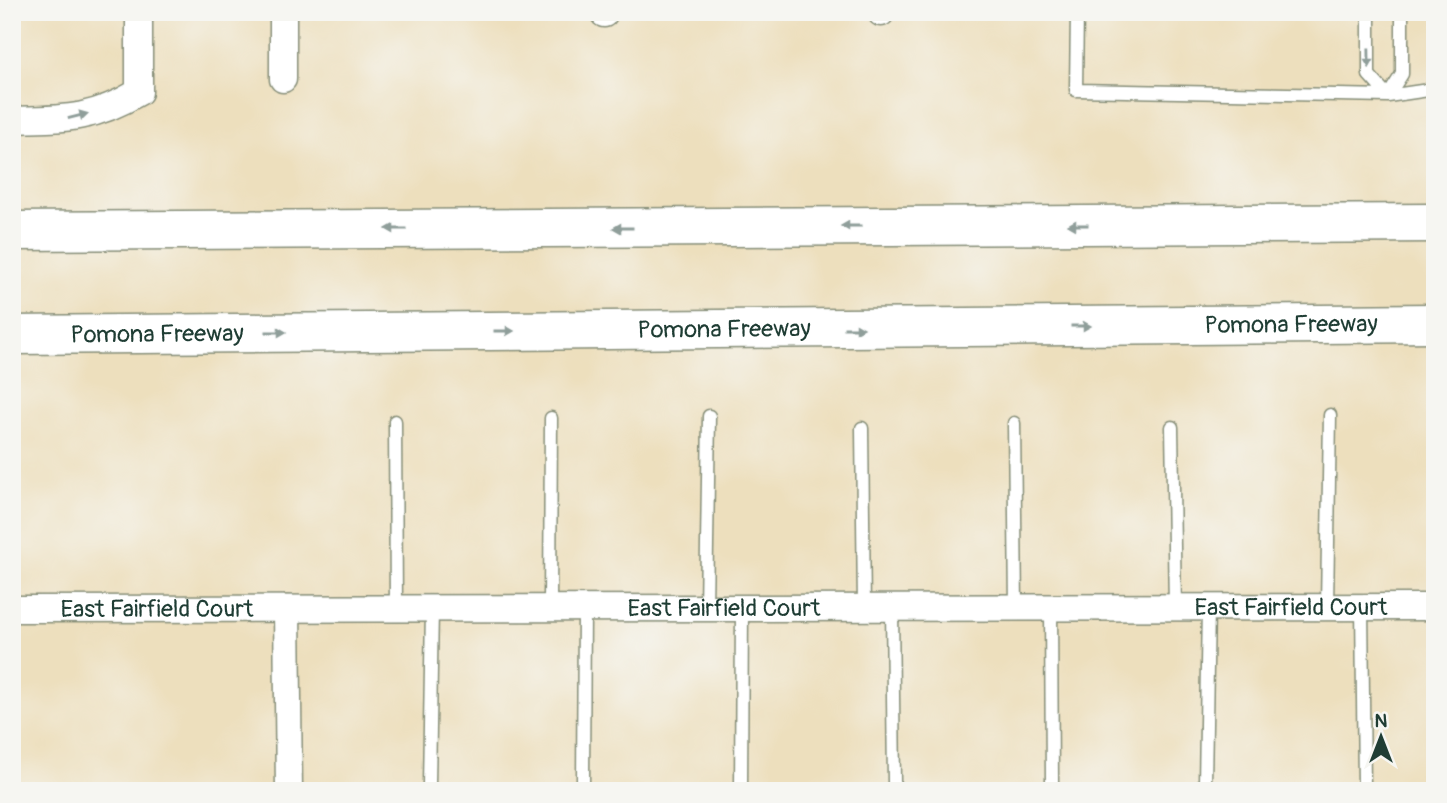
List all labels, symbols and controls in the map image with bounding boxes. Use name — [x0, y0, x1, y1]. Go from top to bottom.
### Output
one-way arrow — [1363, 47, 1375, 69]
one-way arrow — [67, 110, 89, 121]
one-way arrow — [1067, 219, 1089, 231]
one-way arrow — [839, 220, 861, 232]
one-way arrow — [612, 222, 634, 234]
one-way arrow — [384, 223, 406, 235]
street label: Pomona Freeway — [1204, 309, 1378, 339]
street label: Pomona Freeway — [637, 314, 811, 344]
street label: Pomona Freeway — [70, 319, 244, 349]
one-way arrow — [1071, 320, 1093, 332]
one-way arrow — [843, 322, 865, 334]
one-way arrow — [493, 325, 515, 336]
one-way arrow — [266, 327, 288, 338]
street label: East Fairfield Court — [627, 593, 821, 623]
street label: East Fairfield Court — [1194, 593, 1388, 622]
street label: East Fairfield Court — [60, 594, 254, 623]
north arrow — [1346, 702, 1416, 772]
text: N — [1375, 709, 1388, 733]

